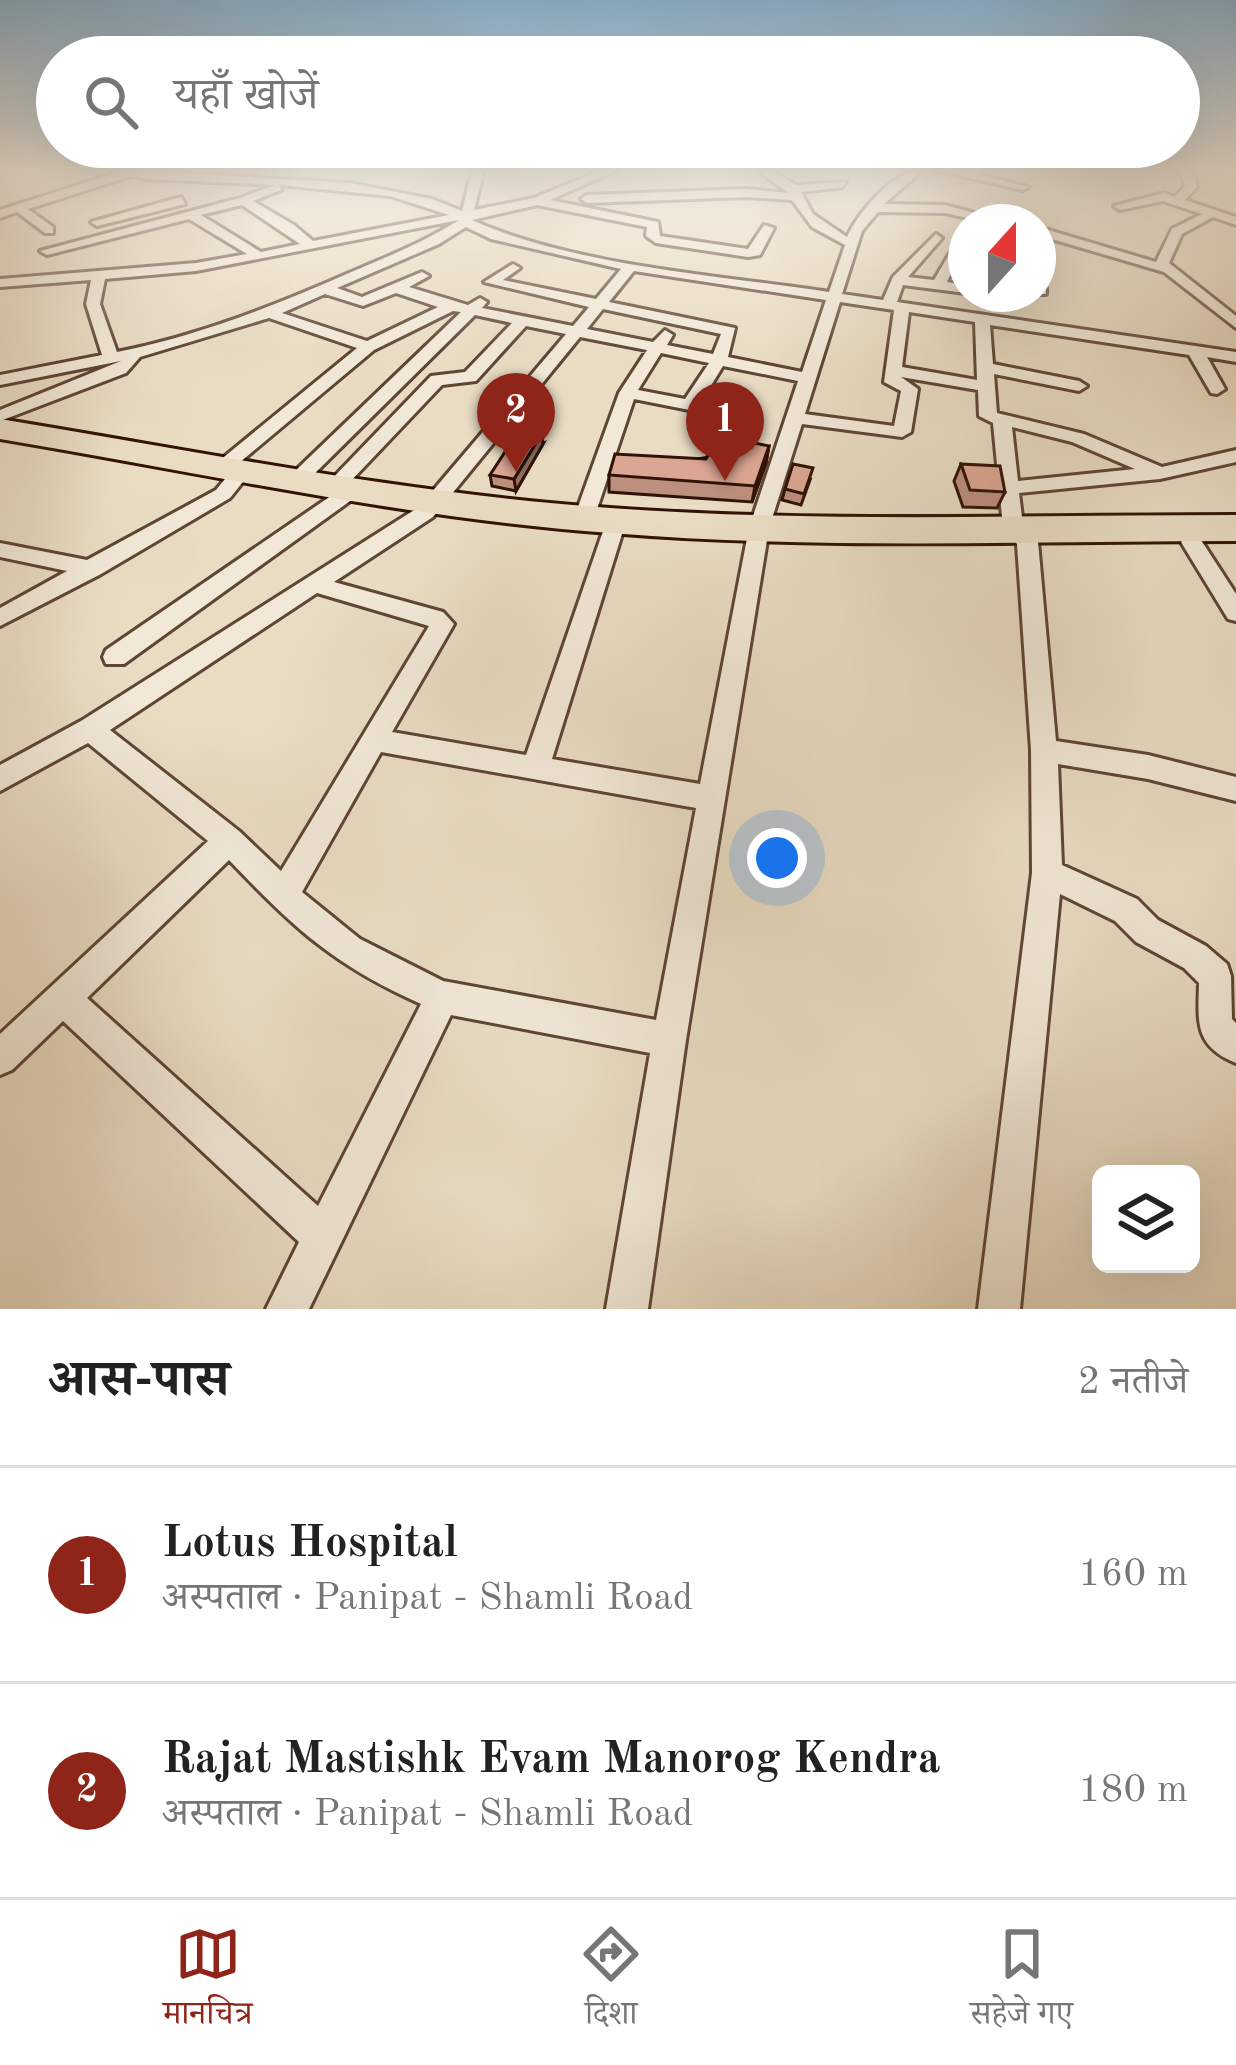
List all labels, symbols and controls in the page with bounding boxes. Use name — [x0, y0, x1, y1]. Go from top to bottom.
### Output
search box — [36, 36, 1200, 168]
icon: search — [78, 69, 144, 135]
text: यहाँ खोजें — [174, 75, 318, 120]
north arrow — [948, 204, 1056, 312]
pin: 2 — [477, 373, 555, 472]
pin: 1 — [686, 382, 764, 481]
your location — [747, 828, 807, 888]
map controls — [1092, 1165, 1200, 1273]
button: layers — [1092, 1165, 1200, 1273]
text: आस-पास — [48, 1356, 229, 1407]
text: 2 नतीजे — [1078, 1363, 1188, 1402]
text: Lotus Hospital — [162, 1522, 458, 1567]
text: 1 — [76, 1555, 98, 1594]
text: 160 m — [1078, 1555, 1188, 1594]
text: अस्पताल · Panipat - Shamli Road — [162, 1579, 693, 1618]
text: Rajat Mastishk Evam Manorog Kendra — [162, 1738, 941, 1783]
text: 2 — [76, 1771, 98, 1810]
text: 180 m — [1078, 1771, 1188, 1810]
text: अस्पताल · Panipat - Shamli Road — [162, 1795, 693, 1834]
tab: मानचित्र — [163, 1921, 252, 2045]
tab: दिशा — [578, 1921, 644, 2045]
tab: सहेजे गए — [970, 1921, 1073, 2045]

